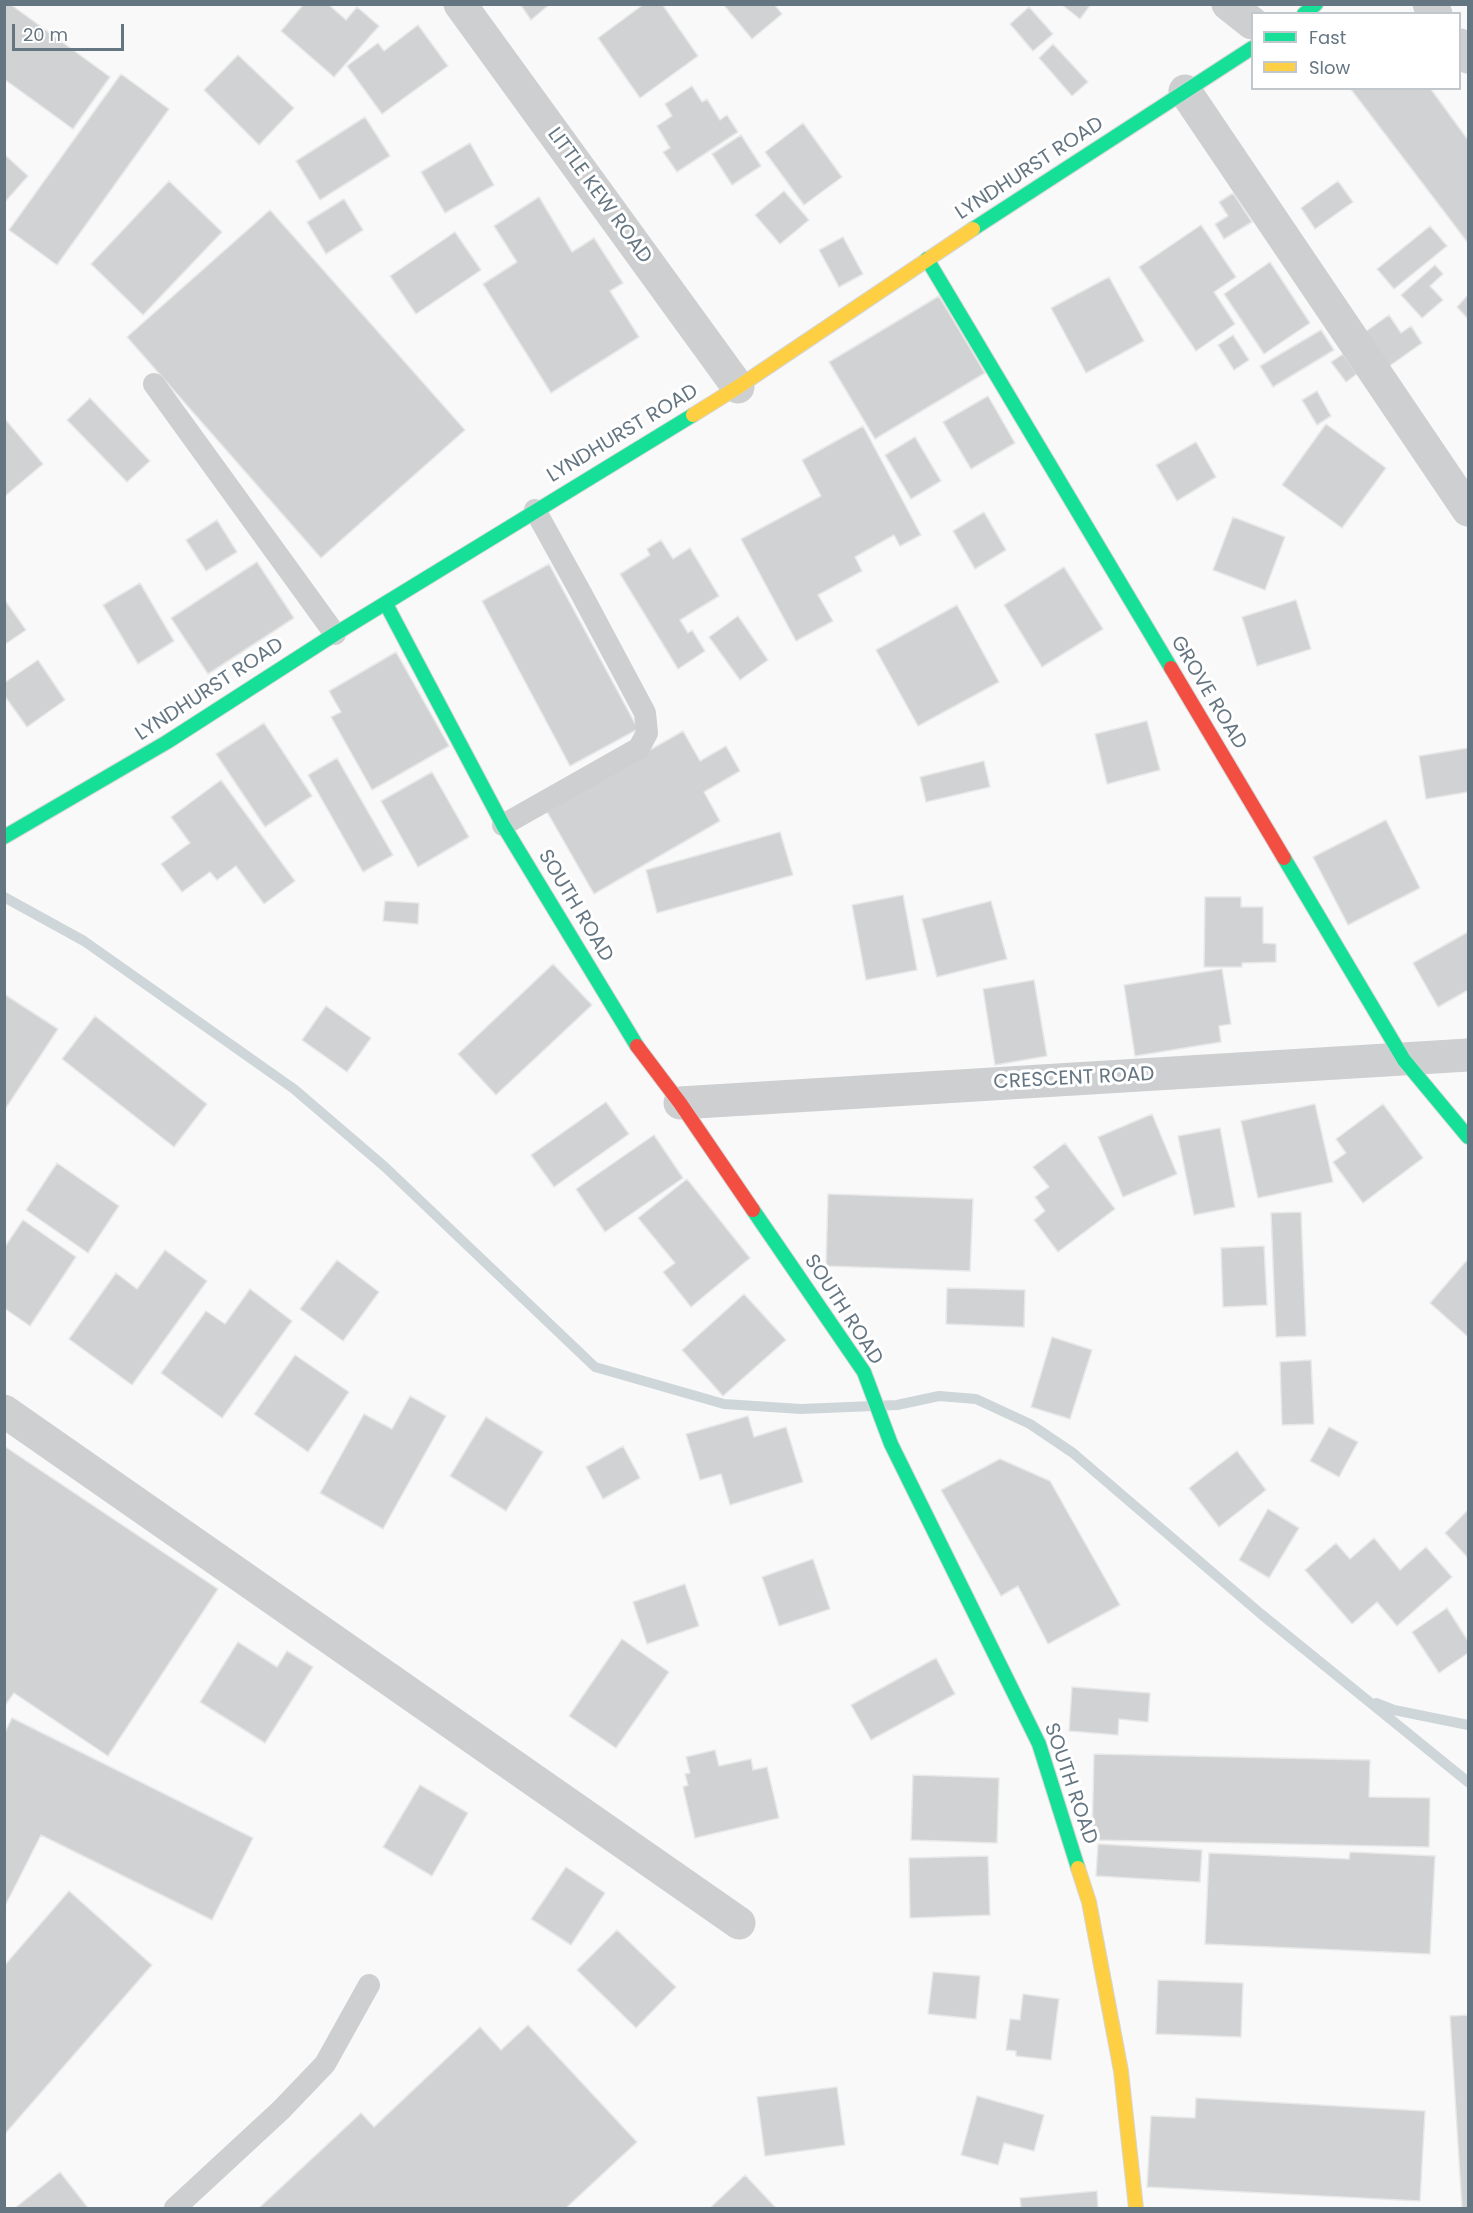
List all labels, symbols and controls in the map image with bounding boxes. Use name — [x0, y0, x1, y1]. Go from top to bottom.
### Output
scale bar — [15, 12, 128, 50]
legend — [1251, 12, 1461, 90]
text: 20 m — [23, 22, 68, 47]
text: Fast — [1309, 25, 1346, 50]
text: Slow — [1309, 55, 1350, 80]
street label: LYNDHURST ROAD — [952, 112, 1108, 226]
street label: LITTLE KEW ROAD — [542, 123, 656, 269]
street label: LYNDHURST ROAD — [543, 380, 703, 488]
street label: GROVE ROAD — [1165, 632, 1251, 754]
street label: LYNDHURST ROAD — [132, 633, 288, 747]
street label: SOUTH ROAD — [532, 846, 618, 966]
street label: CRESCENT ROAD — [993, 1063, 1155, 1095]
street label: SOUTH ROAD — [798, 1250, 888, 1370]
street label: SOUTH ROAD — [1038, 1720, 1102, 1848]

